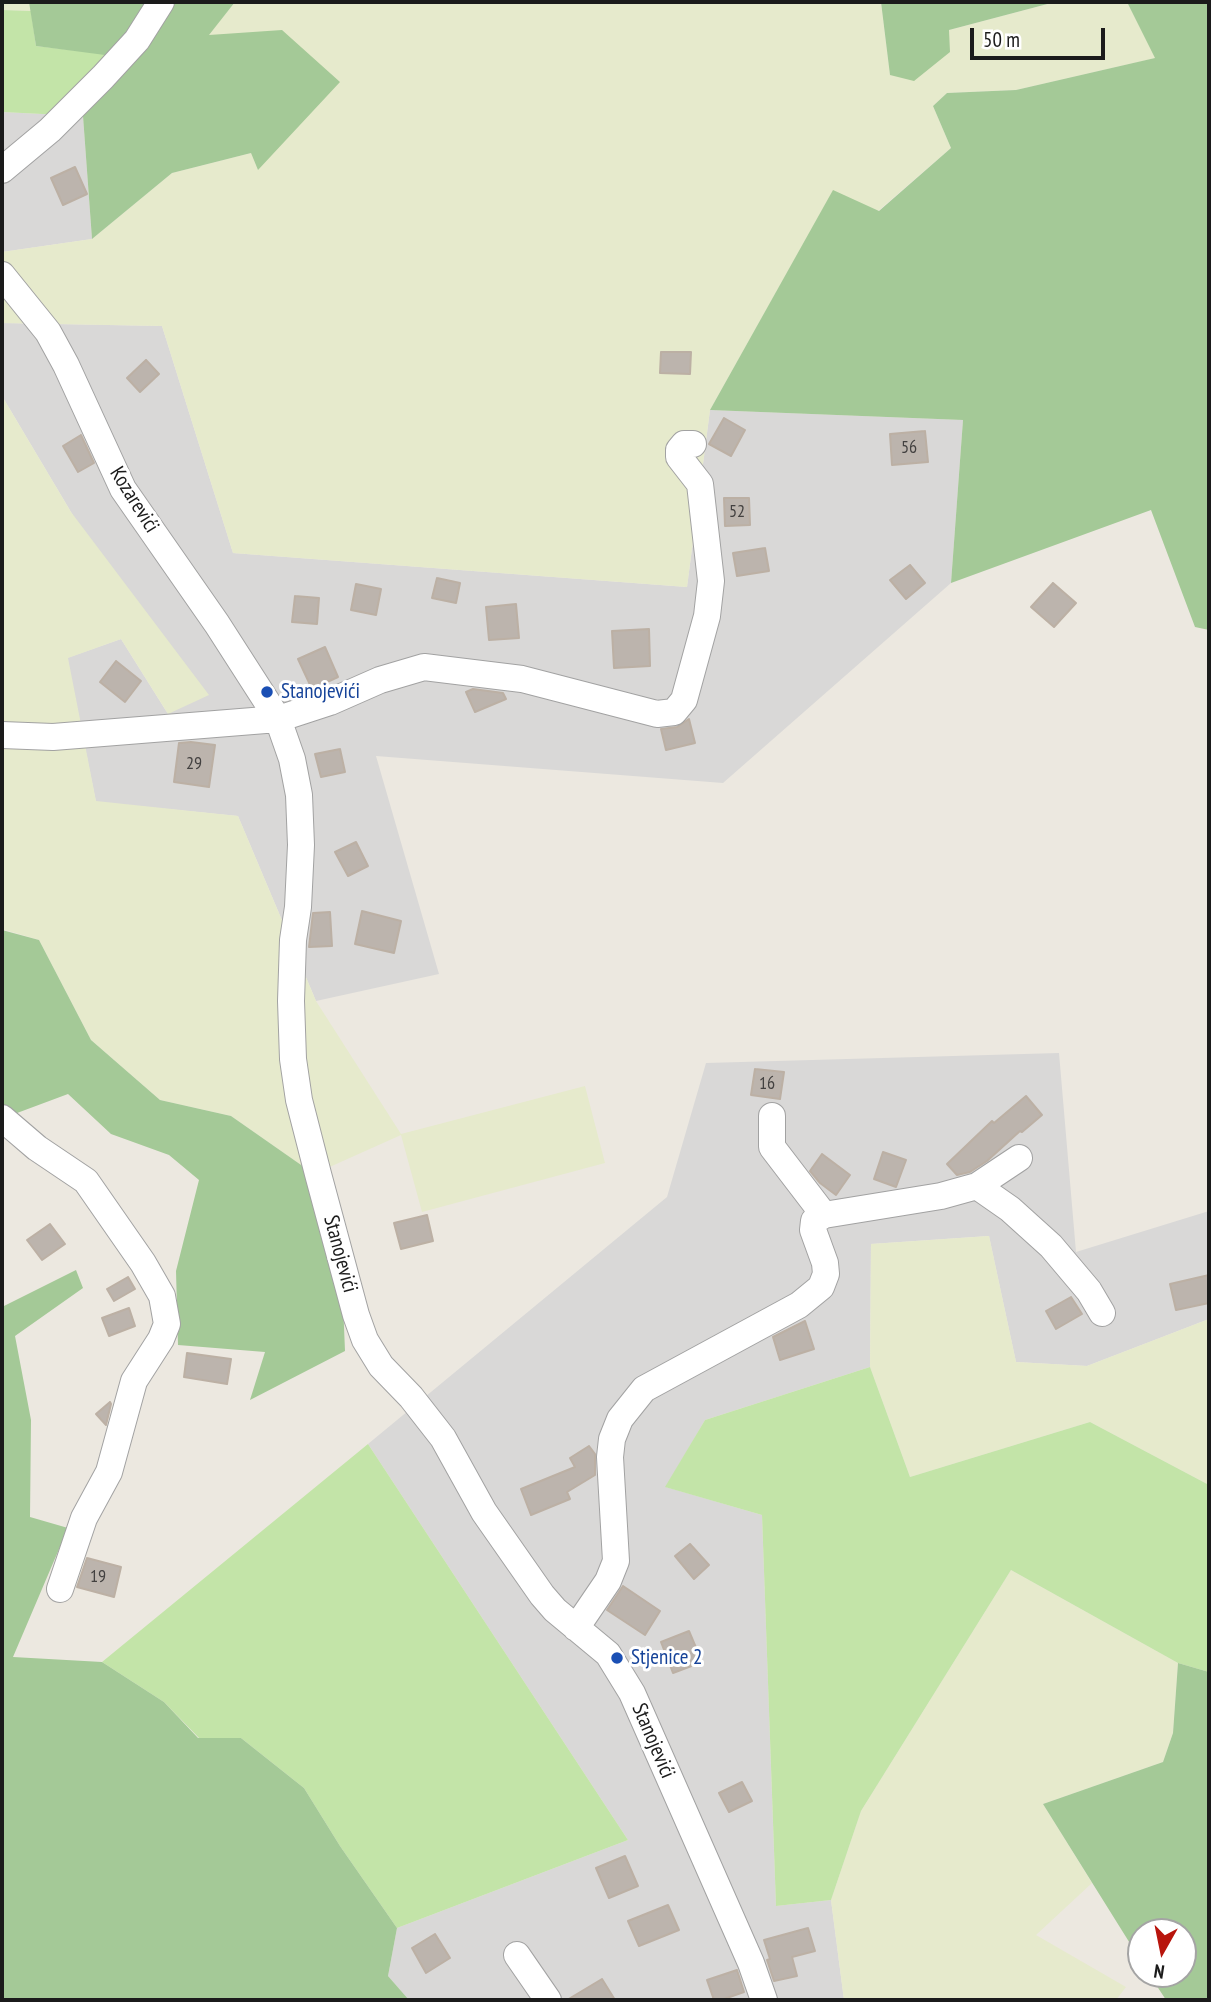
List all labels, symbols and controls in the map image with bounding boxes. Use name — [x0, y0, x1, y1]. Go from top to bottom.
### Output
scale bar — [973, 14, 1108, 58]
text: 50 m — [983, 26, 1020, 53]
house number: 56 — [901, 437, 917, 459]
street label: Kozarevići — [104, 462, 164, 538]
house number: 52 — [729, 501, 745, 523]
place label: Stanojevići — [281, 679, 360, 705]
marker: Stanojevići — [259, 684, 275, 700]
house number: 29 — [186, 753, 202, 775]
house number: 16 — [759, 1073, 775, 1095]
street label: Stanojevići — [318, 1213, 362, 1295]
house number: 19 — [90, 1566, 106, 1588]
place label: Stjenice 2 — [631, 1645, 702, 1671]
marker: Stjenice 2 — [609, 1650, 625, 1666]
street label: Stanojevići — [626, 1700, 680, 1782]
north arrow — [1127, 1918, 1197, 1988]
text: N — [1152, 1959, 1166, 1984]

